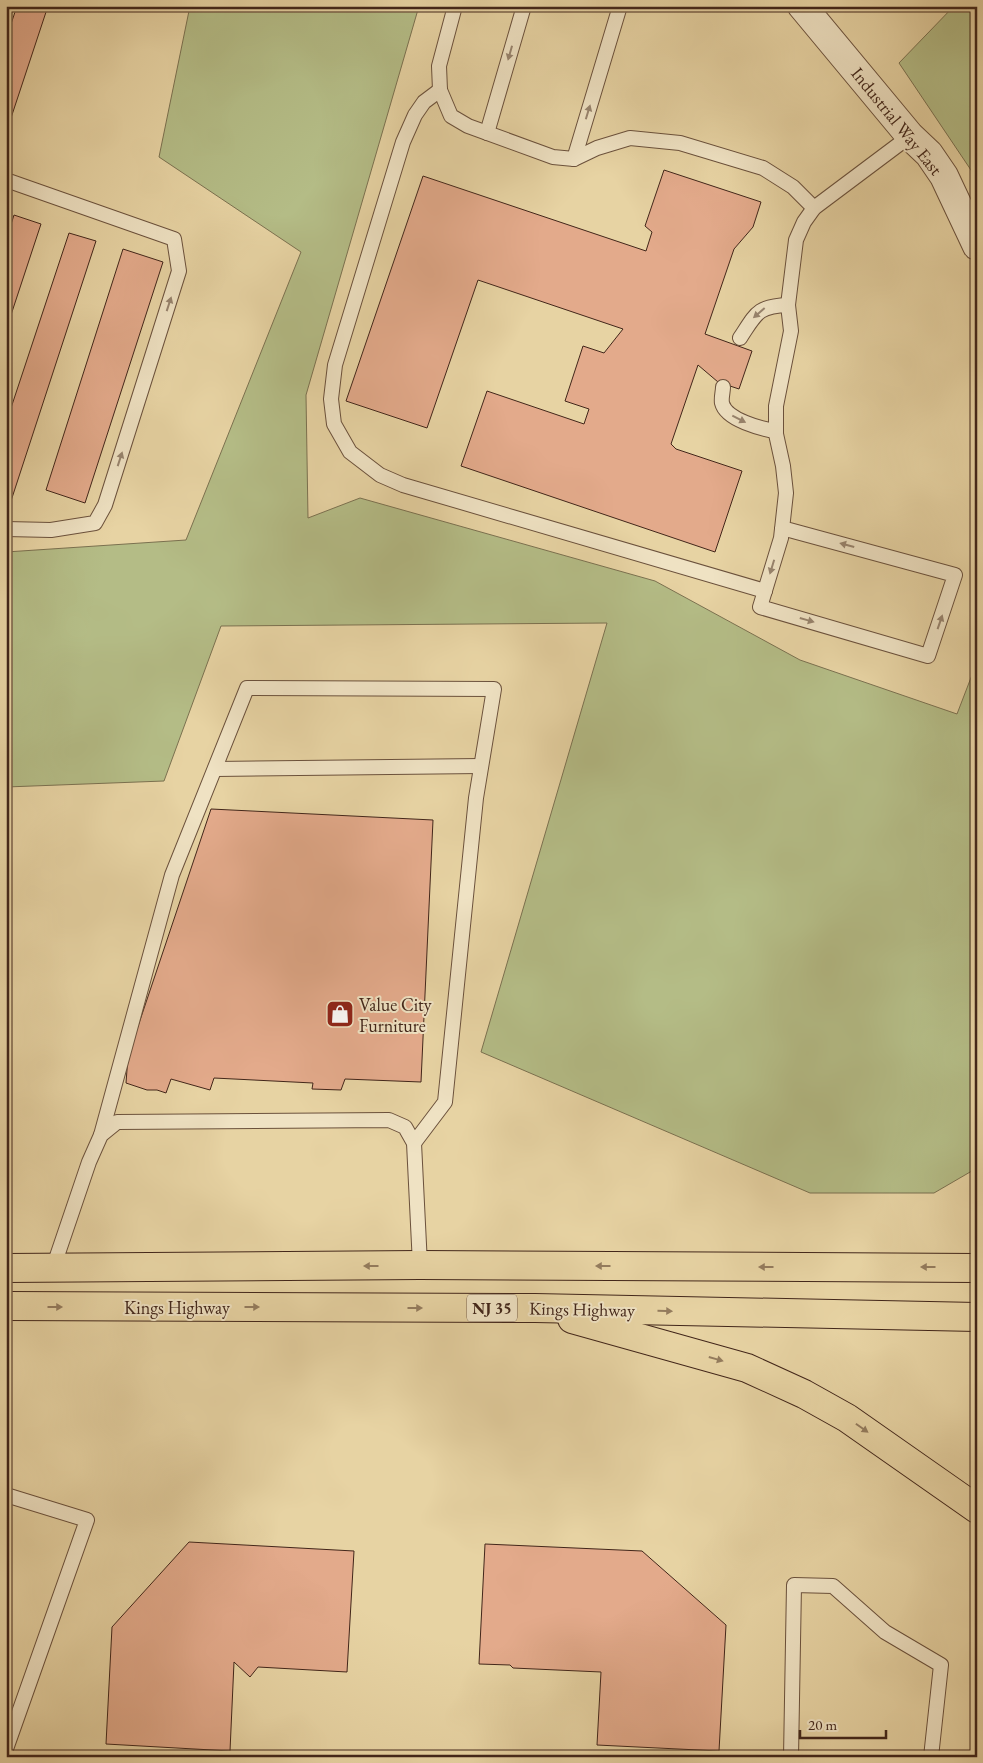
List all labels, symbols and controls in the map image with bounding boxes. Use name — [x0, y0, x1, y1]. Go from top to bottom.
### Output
one-way arrow — [506, 46, 514, 61]
street label: Industrial Way East — [846, 62, 948, 180]
one-way arrow — [584, 104, 592, 119]
one-way arrow — [165, 296, 173, 311]
one-way arrow — [753, 308, 766, 319]
one-way arrow — [732, 415, 746, 423]
one-way arrow — [116, 451, 124, 466]
one-way arrow — [839, 541, 854, 549]
one-way arrow — [768, 560, 776, 575]
one-way arrow — [936, 614, 944, 629]
one-way arrow — [799, 617, 814, 625]
place label: Value City Furniture — [359, 993, 432, 1037]
shop icon: Value City Furniture — [325, 999, 355, 1029]
one-way arrow — [362, 1262, 378, 1270]
one-way arrow — [595, 1262, 611, 1270]
one-way arrow — [757, 1263, 773, 1271]
one-way arrow — [920, 1263, 936, 1271]
road number: NJ 35 — [467, 1295, 517, 1322]
street label: Kings Highway — [124, 1296, 230, 1319]
street label: Kings Highway — [529, 1297, 635, 1321]
one-way arrow — [47, 1303, 63, 1311]
one-way arrow — [245, 1303, 261, 1311]
one-way arrow — [407, 1304, 423, 1312]
one-way arrow — [657, 1307, 673, 1315]
one-way arrow — [709, 1356, 724, 1364]
one-way arrow — [856, 1423, 869, 1433]
scale bar — [800, 1708, 887, 1740]
text: 20 m — [808, 1715, 837, 1734]

